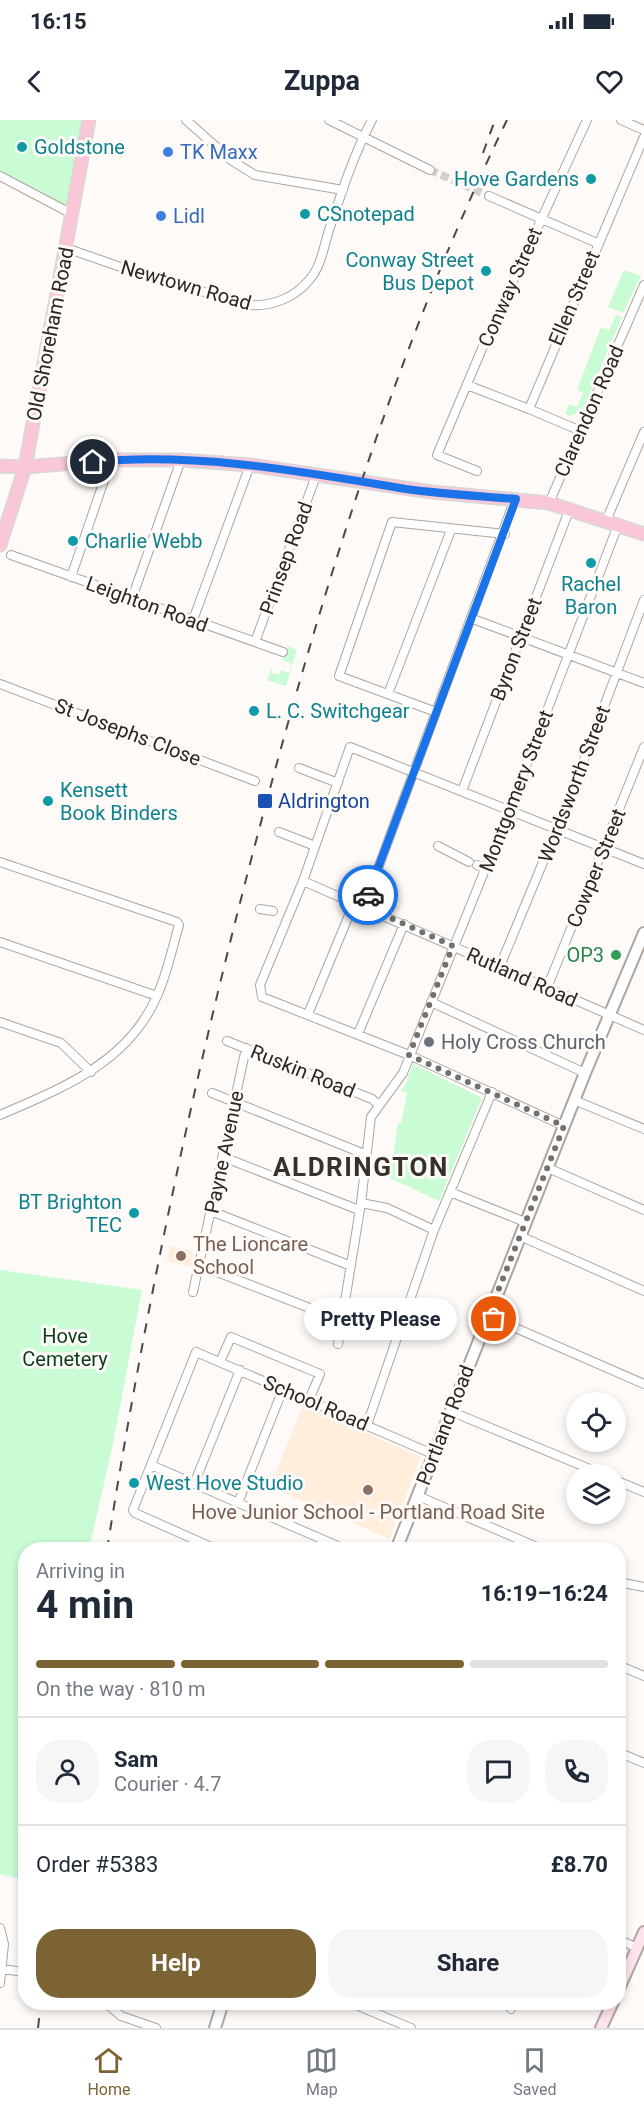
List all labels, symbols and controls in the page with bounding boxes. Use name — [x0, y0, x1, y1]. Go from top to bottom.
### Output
text: 16:15 — [30, 9, 87, 34]
icon: back — [18, 65, 51, 98]
text: Zuppa — [284, 65, 360, 97]
icon: heart — [593, 65, 626, 98]
place label: Goldstone — [34, 135, 125, 159]
marker: Goldstone — [15, 140, 29, 154]
place label: TK Maxx — [180, 140, 258, 164]
marker: TK Maxx — [161, 145, 175, 159]
place label: Hove Gardens — [454, 167, 579, 191]
marker: Hove Gardens — [584, 172, 598, 186]
place label: CSnotepad — [317, 202, 415, 226]
place label: Lidl — [173, 204, 205, 228]
marker: CSnotepad — [298, 207, 312, 221]
marker: Lidl — [154, 209, 168, 223]
street label: Conway Street — [473, 223, 547, 351]
street label: Old Shoreham Road — [21, 245, 79, 423]
street label: Ellen Street — [543, 247, 605, 349]
place label: Conway Street Bus Depot — [346, 248, 474, 295]
street label: Newtown Road — [118, 255, 254, 315]
marker: Conway Street Bus Depot — [479, 264, 493, 278]
street label: Clarendon Road — [549, 341, 629, 481]
pin — [67, 436, 118, 487]
icon: home — [76, 445, 109, 478]
street label: Prinsep Road — [254, 498, 318, 618]
place label: Charlie Webb — [85, 529, 203, 553]
marker: Charlie Webb — [66, 534, 80, 548]
marker: Rachel Baron — [584, 556, 598, 570]
street label: Leighton Road — [83, 571, 211, 637]
place label: Rachel Baron — [561, 572, 621, 619]
street label: Byron Street — [485, 594, 547, 704]
street label: St Josephs Close — [52, 693, 204, 771]
place label: L. C. Switchgear — [266, 699, 410, 723]
street label: Wordsworth Street — [533, 702, 615, 866]
marker: L. C. Switchgear — [247, 704, 261, 718]
street label: Montgomery Street — [474, 707, 558, 875]
place label: Kensett Book Binders — [60, 778, 178, 825]
place label: Aldrington — [278, 789, 370, 813]
marker: Aldrington — [256, 792, 274, 810]
marker: Kensett Book Binders — [41, 794, 55, 808]
street label: Cowper Street — [561, 805, 631, 931]
courier — [338, 865, 398, 925]
icon: car — [352, 879, 385, 912]
street label: Rutland Road — [463, 942, 581, 1012]
place label: OP3 — [566, 943, 604, 967]
marker: OP3 — [609, 948, 623, 962]
place label: Holy Cross Church — [441, 1030, 606, 1054]
marker: Holy Cross Church — [422, 1035, 436, 1049]
street label: Ruskin Road — [247, 1039, 359, 1103]
street label: Payne Avenue — [199, 1089, 249, 1215]
district label: ALDRINGTON — [273, 1152, 449, 1182]
place label: BT Brighton TEC — [18, 1190, 122, 1237]
marker: BT Brighton TEC — [127, 1206, 141, 1220]
place label: The Lioncare School — [193, 1232, 308, 1279]
marker: The Lioncare School — [174, 1249, 188, 1263]
pin — [468, 1293, 519, 1344]
callout: Pretty Please — [305, 1298, 458, 1340]
icon: bag — [477, 1302, 510, 1335]
text: Pretty Please — [320, 1307, 441, 1331]
park label: Hove Cemetery — [22, 1324, 108, 1371]
street label: Portland Road — [411, 1362, 479, 1488]
street label: School Road — [260, 1370, 372, 1436]
map controls — [566, 1392, 626, 1524]
button: locate — [566, 1392, 626, 1452]
button: layers — [566, 1464, 626, 1524]
place label: West Hove Studio — [146, 1471, 304, 1495]
marker: West Hove Studio — [127, 1476, 141, 1490]
marker: Hove Junior School - Portland Road Site — [361, 1483, 375, 1497]
place label: Hove Junior School - Portland Road Site — [191, 1500, 545, 1524]
text: Arriving in — [36, 1559, 125, 1583]
text: 16:19–16:24 — [481, 1581, 608, 1606]
text: 4 min — [36, 1582, 134, 1628]
text: On the way · 810 m — [36, 1677, 205, 1701]
button: person — [36, 1740, 99, 1803]
button: chat — [467, 1740, 530, 1803]
button: phone — [545, 1740, 608, 1803]
text: Sam — [114, 1747, 158, 1772]
text: Courier · 4.7 — [114, 1772, 221, 1796]
text: Order #5383 — [36, 1852, 158, 1877]
text: £8.70 — [551, 1852, 608, 1877]
button: Help — [36, 1929, 316, 1998]
button: Share — [328, 1929, 608, 1998]
tab: Home — [87, 2044, 131, 2099]
tab: Map — [305, 2044, 338, 2099]
tab: Saved — [513, 2044, 557, 2099]

